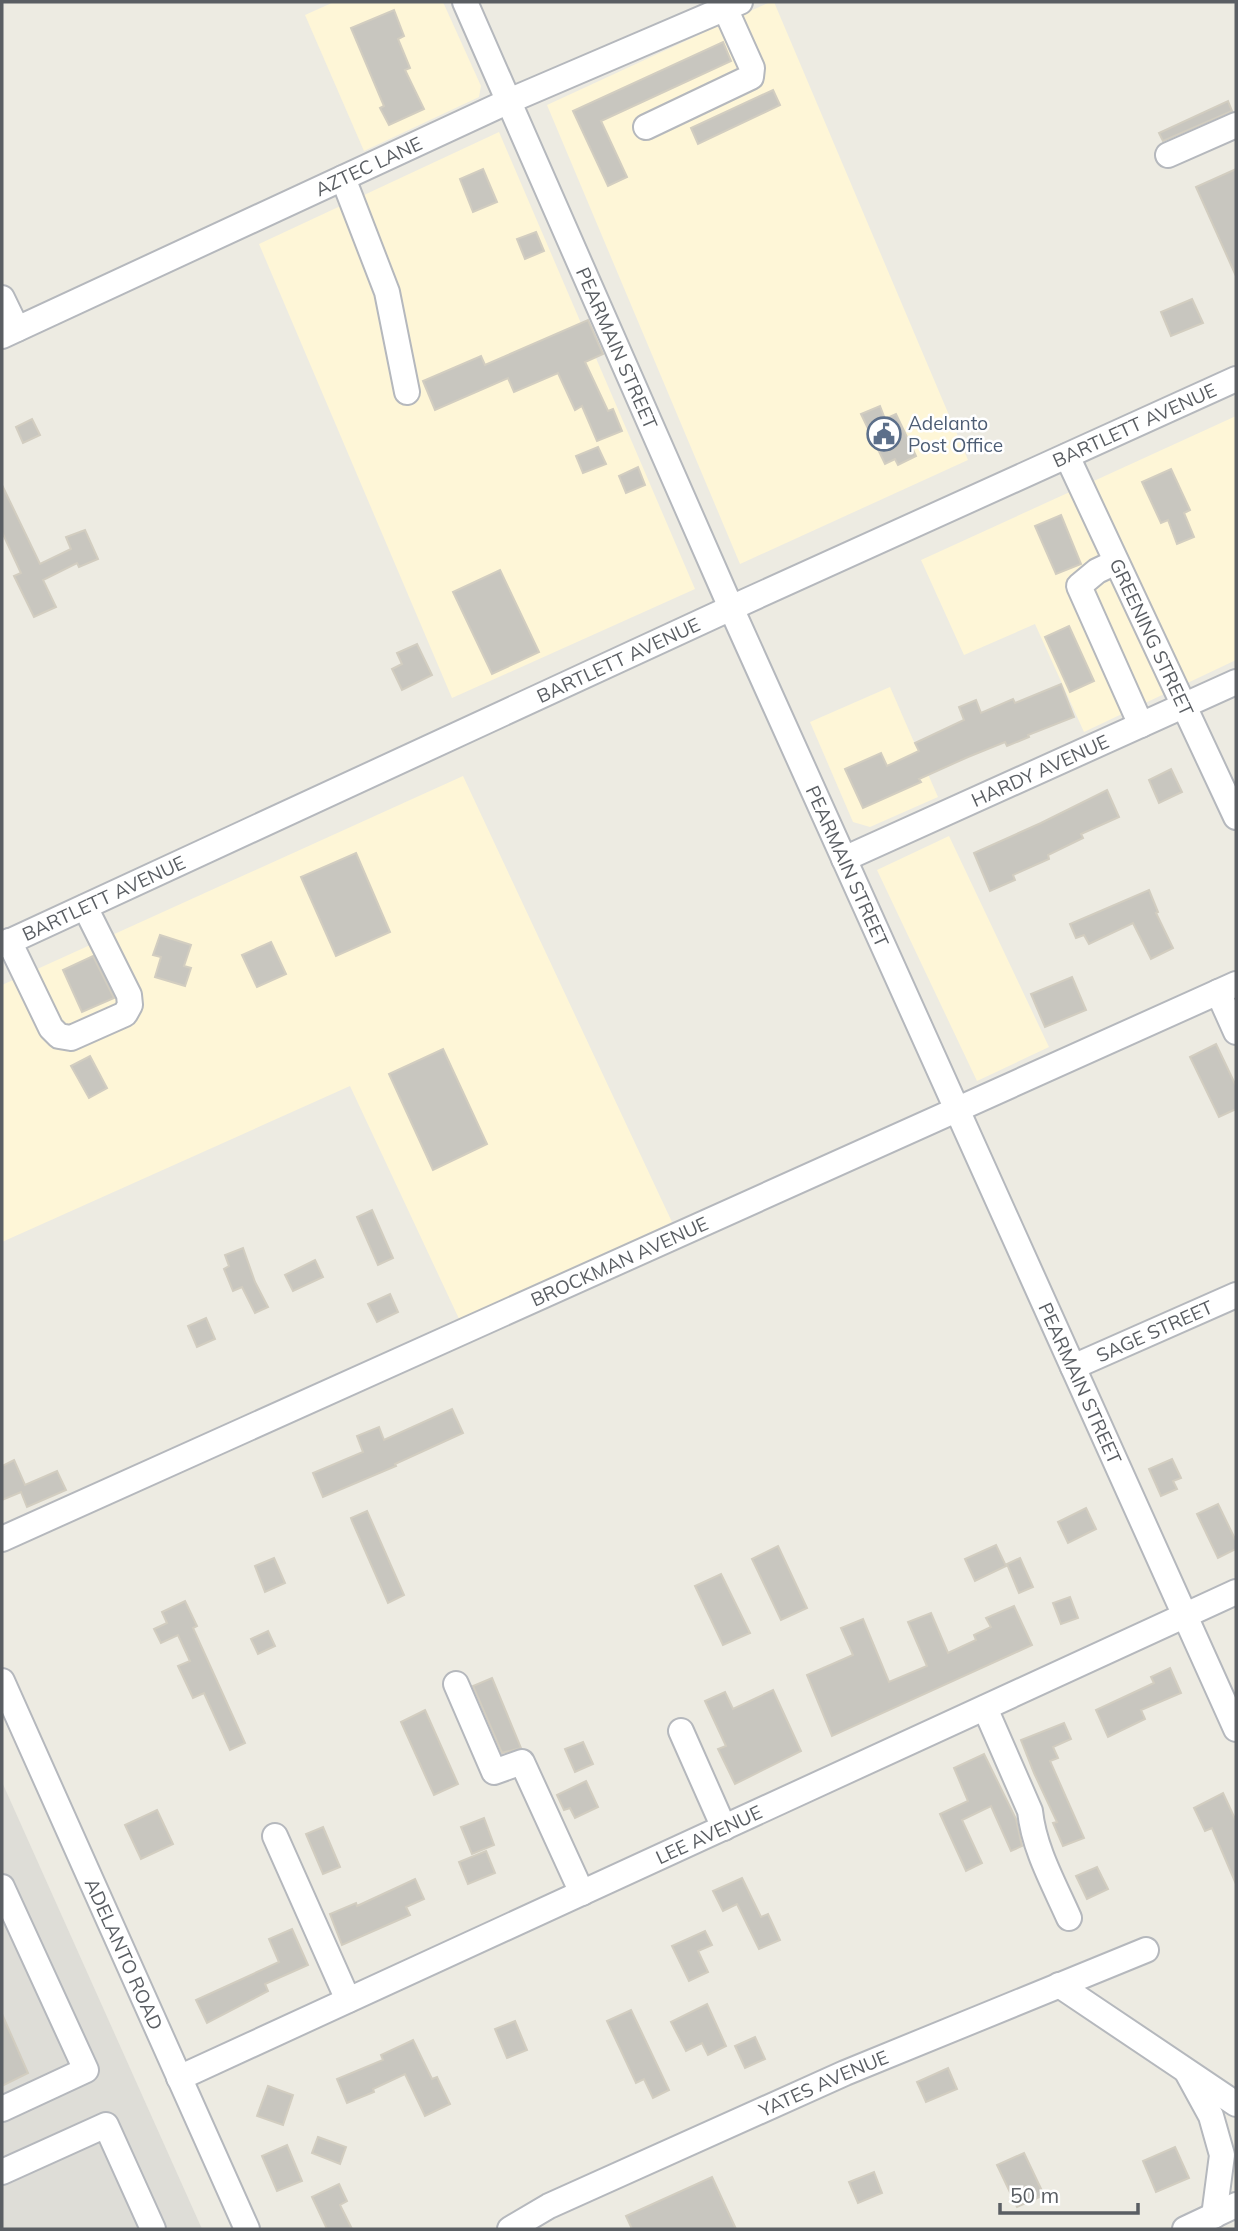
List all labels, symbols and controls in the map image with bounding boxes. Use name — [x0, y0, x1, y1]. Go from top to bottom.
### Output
street label: AZTEC LANE — [311, 131, 426, 201]
street label: PEARMAIN STREET — [571, 263, 663, 433]
street label: BARTLETT AVENUE — [1049, 378, 1220, 473]
place label: Adelanto Post Office — [908, 411, 1003, 457]
public building icon: Adelanto Post Office — [865, 415, 903, 453]
street label: GREENING STREET — [1105, 554, 1199, 720]
street label: BARTLETT AVENUE — [533, 612, 704, 708]
street label: HARDY AVENUE — [967, 729, 1112, 812]
street label: PEARMAIN STREET — [801, 782, 894, 951]
street label: BARTLETT AVENUE — [18, 850, 189, 946]
street label: BROCKMAN AVENUE — [527, 1211, 712, 1312]
street label: SAGE STREET — [1092, 1295, 1217, 1367]
street label: PEARMAIN STREET — [1033, 1299, 1127, 1468]
street label: LEE AVENUE — [652, 1800, 766, 1869]
street label: ADELANTO ROAD — [80, 1874, 168, 2033]
street label: YATES AVENUE — [754, 2045, 892, 2123]
scale bar — [1000, 2172, 1138, 2216]
text: 50 m — [1010, 2182, 1059, 2208]

